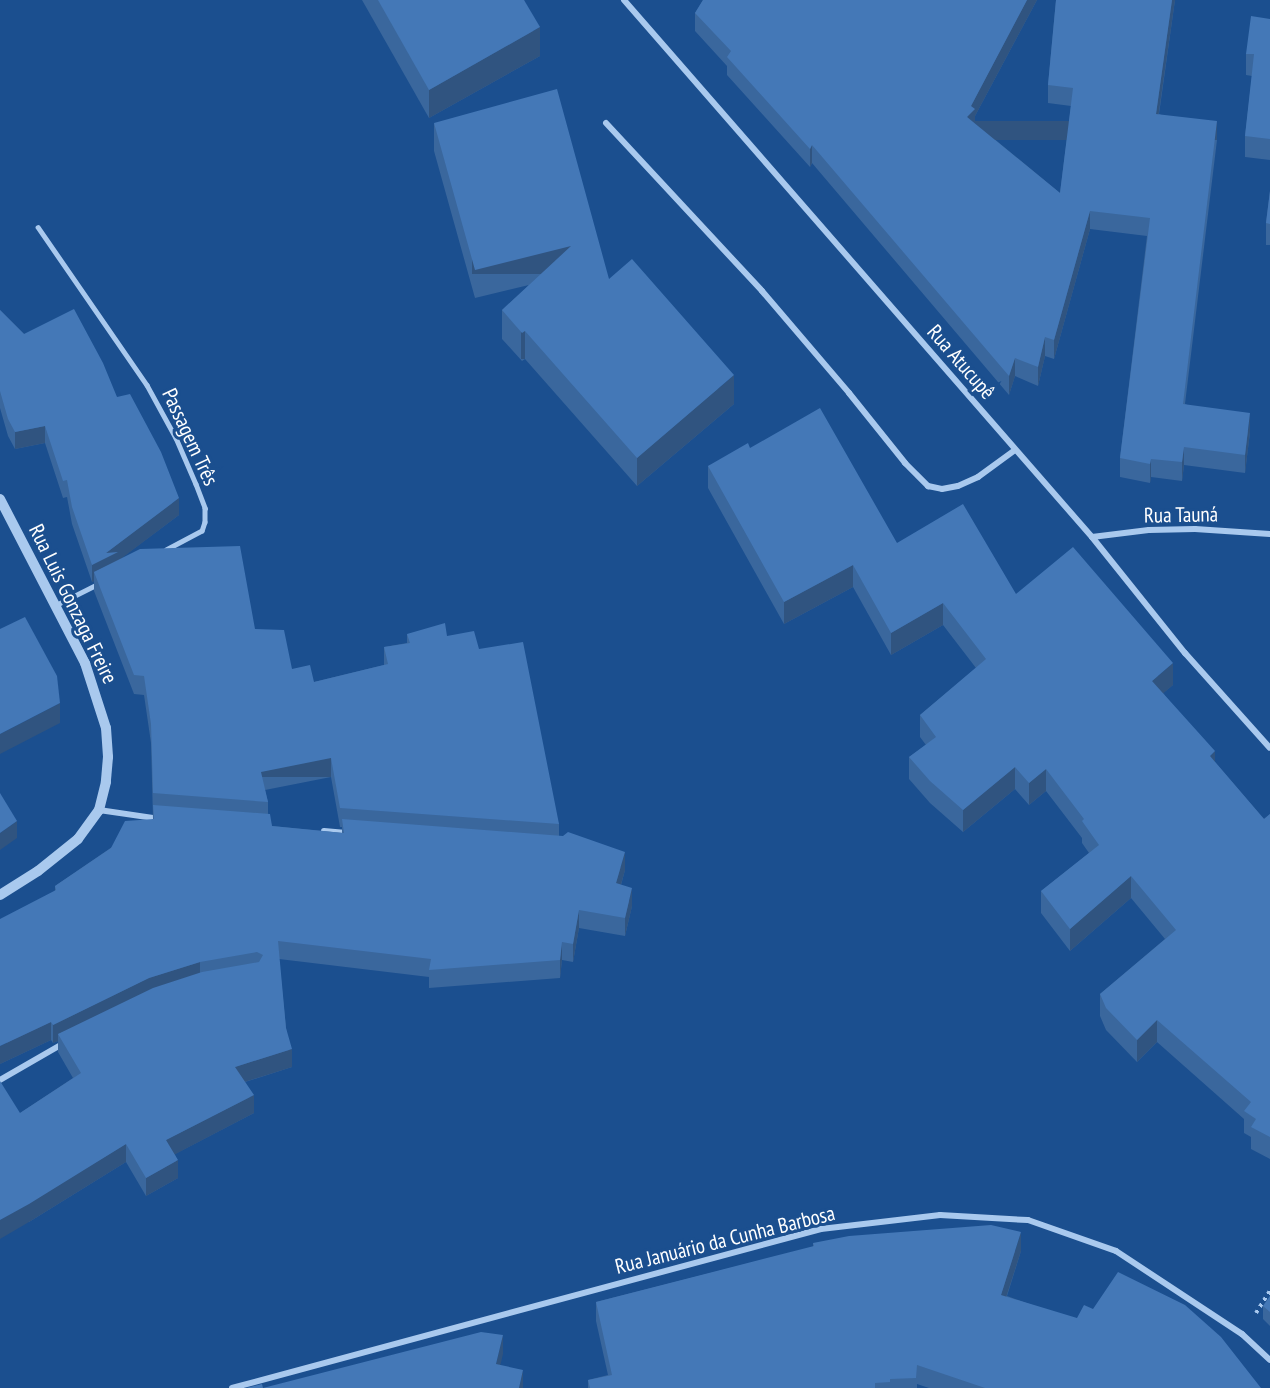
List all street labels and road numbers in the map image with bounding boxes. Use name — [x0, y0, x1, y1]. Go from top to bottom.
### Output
street label: Rua Atucupê — [922, 319, 1000, 405]
street label: Passagem Três — [156, 384, 224, 490]
street label: Rua Tauná — [1143, 502, 1219, 528]
street label: Rua Luis Gonzaga Freire — [23, 520, 123, 688]
street label: Rua Januário da Cunha Barbosa — [613, 1200, 837, 1280]

